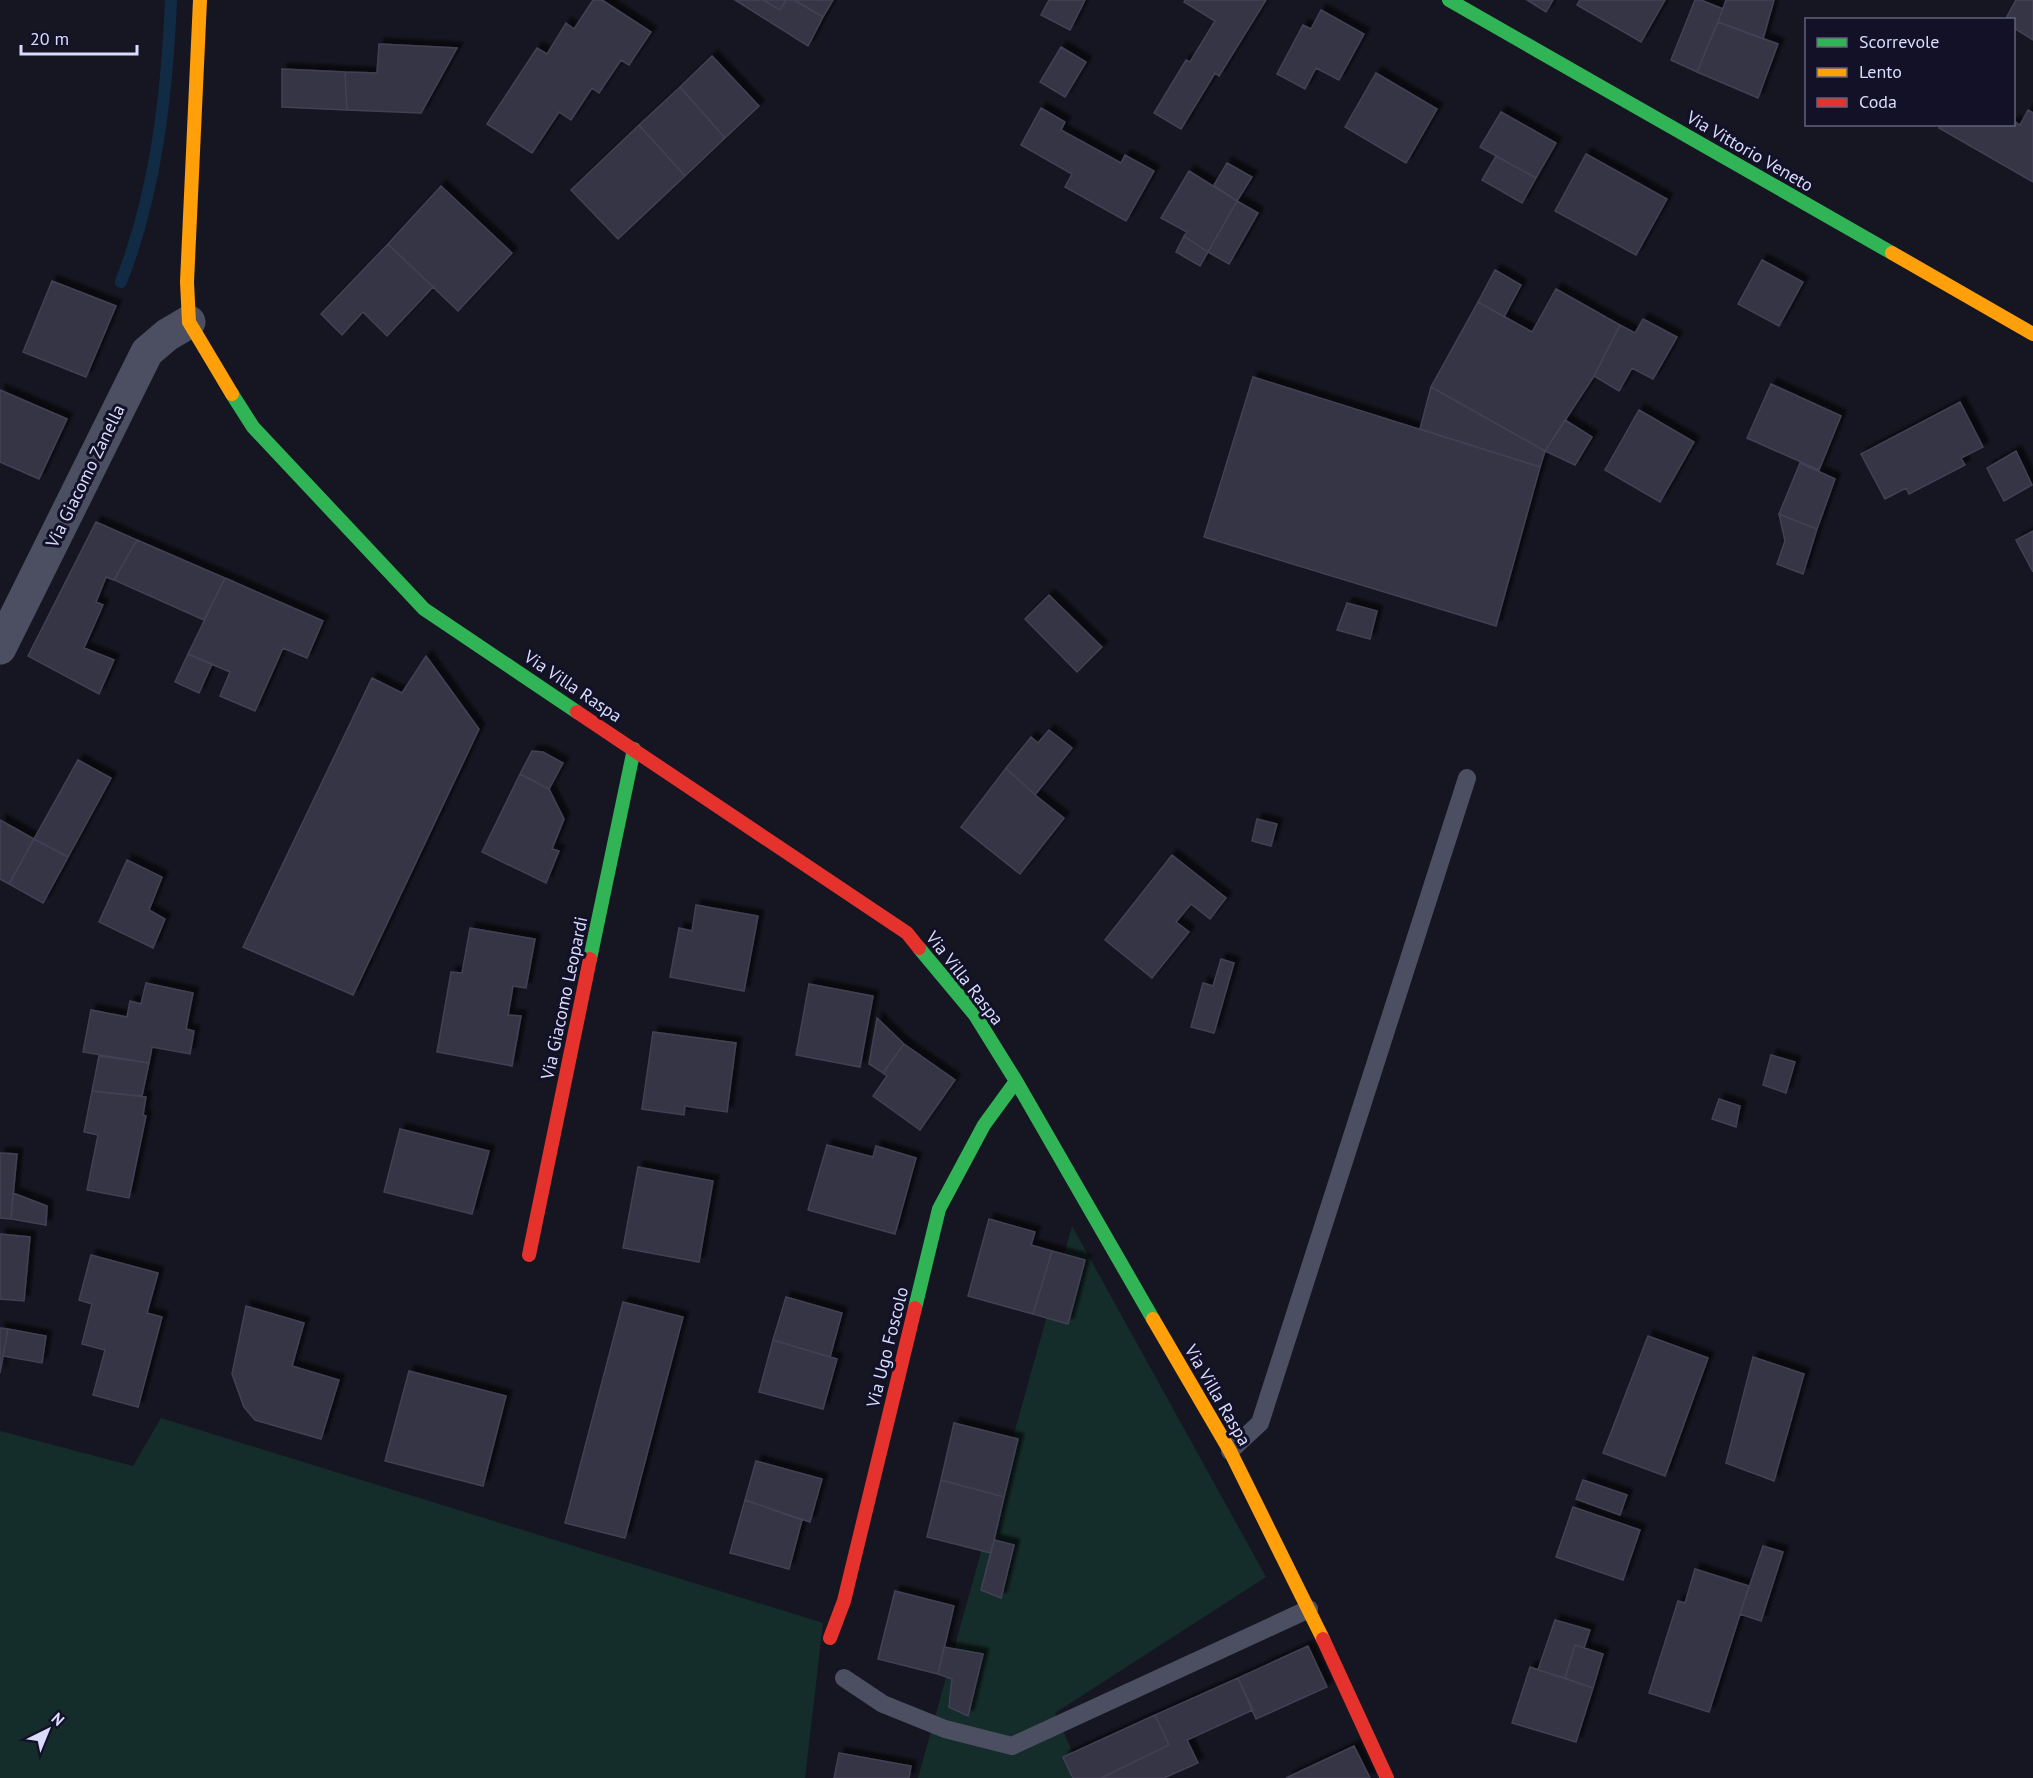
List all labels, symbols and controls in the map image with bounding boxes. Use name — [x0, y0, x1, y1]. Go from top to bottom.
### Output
scale bar — [21, 18, 136, 56]
legend — [1805, 18, 2015, 126]
text: 20 m — [30, 27, 69, 50]
text: Scorrevole — [1859, 30, 1939, 53]
text: Lento — [1859, 60, 1902, 83]
text: Coda — [1859, 90, 1897, 113]
street label: Via Vittorio Veneto — [1682, 105, 1818, 197]
street label: Via Giacomo Zanella — [40, 401, 130, 552]
street label: Via Villa Raspa — [519, 644, 626, 727]
street label: Via Giacomo Leopardi — [535, 914, 593, 1083]
street label: Via Villa Raspa — [920, 926, 1009, 1030]
street label: Via Ugo Foscolo — [861, 1284, 913, 1411]
street label: Via Villa Raspa — [1179, 1339, 1256, 1450]
north arrow — [18, 1700, 78, 1760]
text: N — [48, 1708, 69, 1730]

